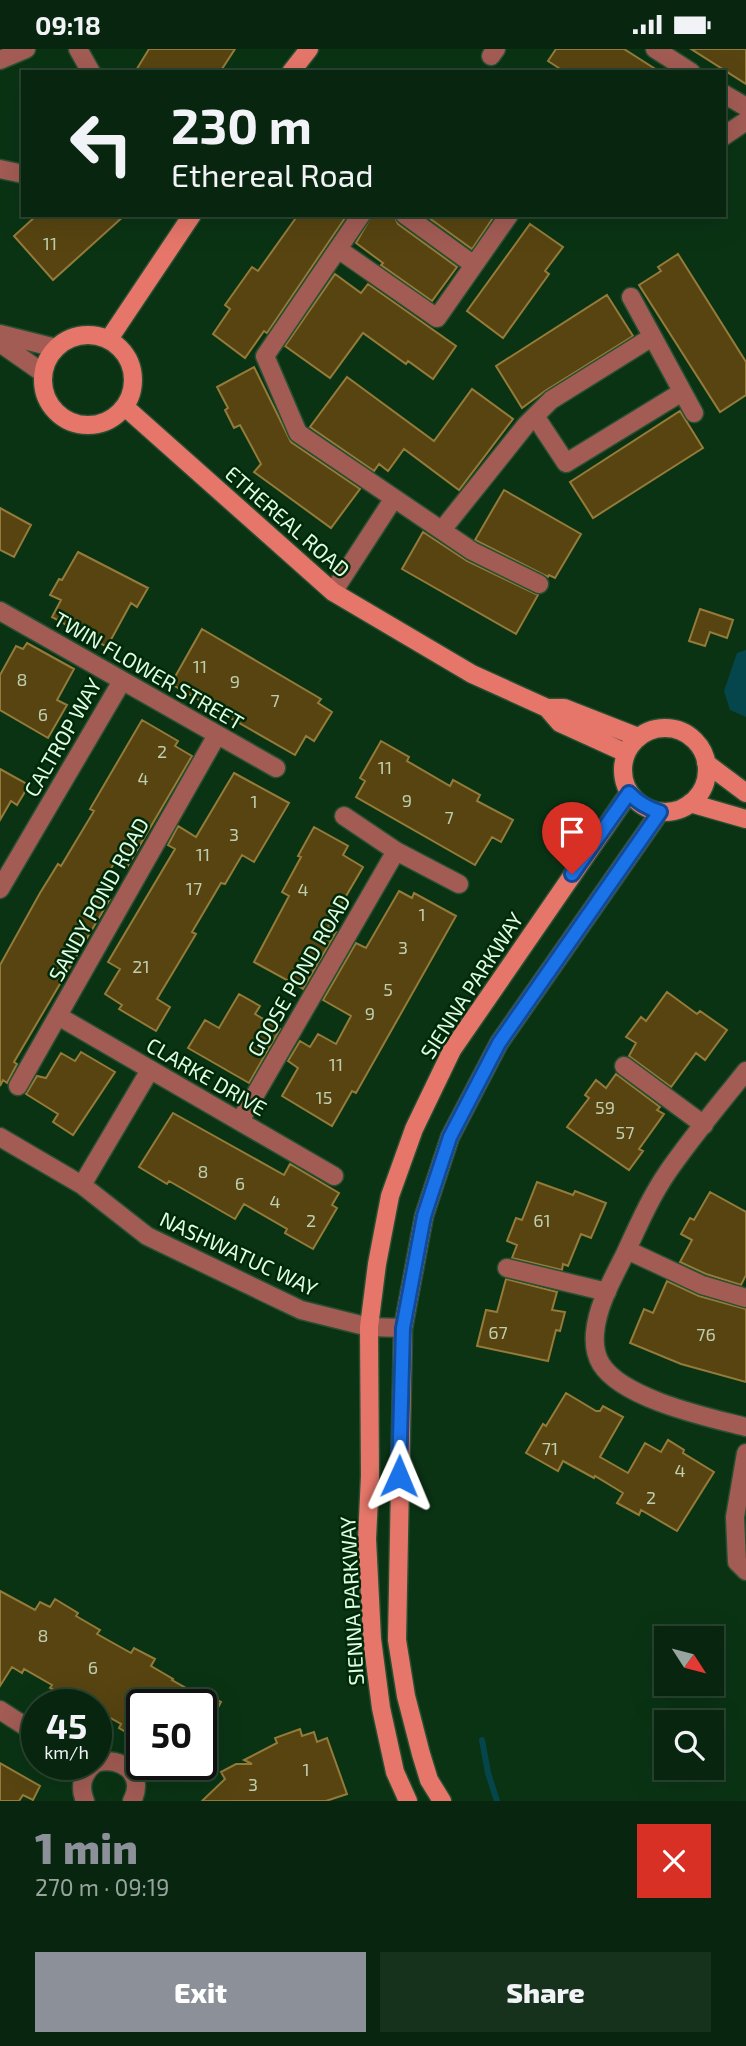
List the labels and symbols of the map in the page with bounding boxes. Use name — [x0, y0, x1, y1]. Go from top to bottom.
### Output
house number: 11 — [43, 232, 57, 254]
street label: ETHEREAL ROAD — [221, 460, 355, 582]
street label: TWIN FLOWER STREET — [50, 605, 248, 735]
house number: 11 — [193, 655, 207, 677]
house number: 8 — [17, 668, 27, 690]
house number: 9 — [230, 670, 240, 692]
street label: CALTROP WAY — [18, 673, 106, 801]
house number: 7 — [270, 689, 280, 711]
house number: 6 — [38, 703, 48, 725]
house number: 2 — [157, 740, 167, 762]
house number: 11 — [378, 756, 392, 778]
house number: 4 — [137, 767, 149, 789]
house number: 9 — [402, 789, 412, 811]
house number: 1 — [250, 790, 258, 812]
pin — [542, 802, 602, 874]
house number: 7 — [444, 806, 454, 828]
street label: SANDY POND ROAD — [43, 813, 153, 985]
house number: 3 — [229, 823, 239, 845]
house number: 11 — [196, 843, 210, 865]
house number: 17 — [186, 877, 202, 899]
house number: 4 — [297, 878, 309, 900]
street label: GOOSE POND ROAD — [241, 889, 355, 1061]
house number: 1 — [418, 903, 426, 925]
street label: SIENNA PARKWAY — [414, 907, 528, 1063]
house number: 3 — [398, 936, 408, 958]
house number: 21 — [132, 955, 150, 977]
house number: 5 — [383, 978, 393, 1000]
house number: 9 — [365, 1002, 375, 1024]
street label: CLARKE DRIVE — [143, 1032, 271, 1120]
house number: 11 — [329, 1053, 343, 1075]
house number: 15 — [316, 1086, 332, 1108]
house number: 59 — [595, 1096, 615, 1118]
house number: 57 — [616, 1121, 634, 1143]
house number: 8 — [198, 1160, 208, 1182]
house number: 6 — [235, 1172, 245, 1194]
house number: 4 — [269, 1190, 281, 1212]
street label: NASHWATUC WAY — [156, 1206, 322, 1300]
house number: 2 — [306, 1209, 316, 1231]
house number: 61 — [533, 1209, 551, 1231]
house number: 67 — [488, 1321, 508, 1343]
house number: 76 — [696, 1323, 716, 1345]
house number: 71 — [542, 1437, 558, 1459]
position arrow — [362, 1439, 436, 1513]
house number: 4 — [674, 1459, 686, 1481]
house number: 2 — [646, 1486, 656, 1508]
street label: SIENNA PARKWAY — [334, 1516, 368, 1686]
house number: 8 — [38, 1624, 48, 1646]
north arrow — [654, 1626, 724, 1696]
house number: 6 — [88, 1656, 98, 1678]
speed limit sign: 50 — [126, 1689, 217, 1780]
house number: 1 — [302, 1758, 310, 1780]
house number: 3 — [248, 1773, 258, 1795]

